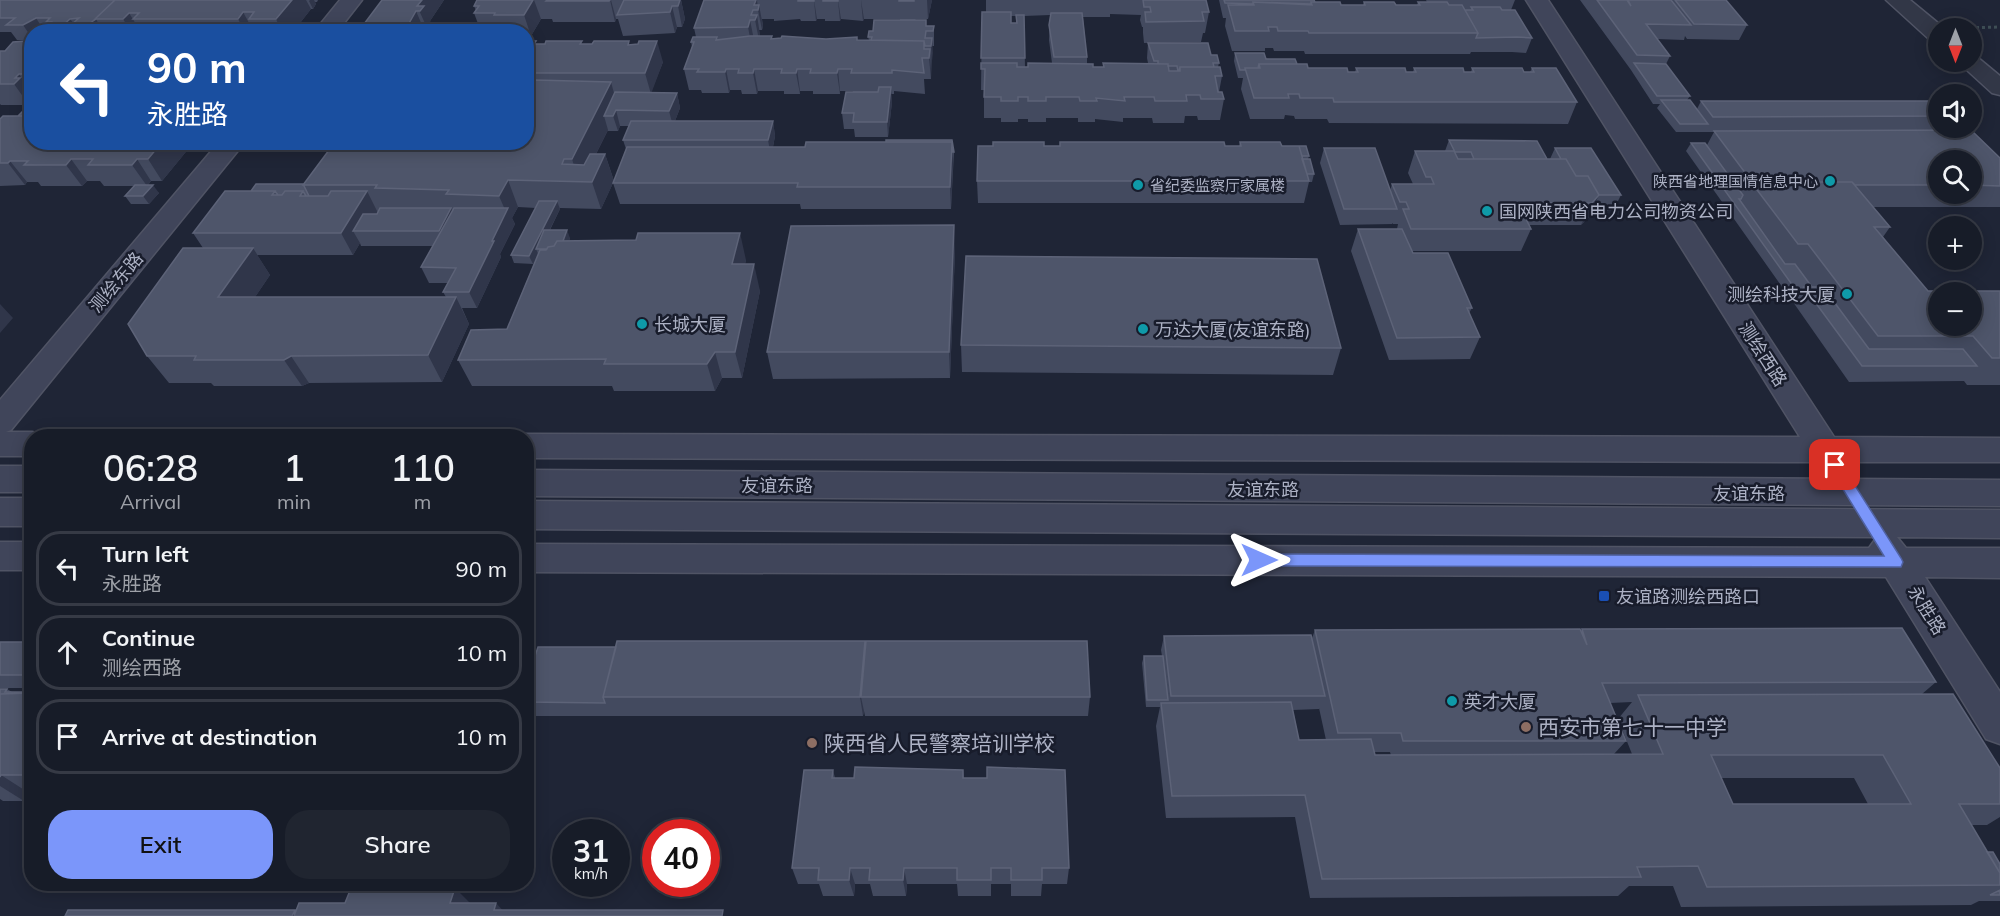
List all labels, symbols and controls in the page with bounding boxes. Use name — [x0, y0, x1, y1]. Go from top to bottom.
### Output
north arrow — [1928, 18, 1982, 72]
map controls — [1928, 18, 1982, 336]
text: 90 m — [147, 41, 247, 94]
icon: left — [48, 48, 126, 126]
button: sound — [1928, 84, 1982, 138]
text: 永胜路 — [147, 97, 228, 131]
button: search — [1928, 150, 1982, 204]
place label: 陕西省地理国情信息中心 — [1653, 172, 1818, 191]
marker: 陕西省地理国情信息中心 — [1823, 174, 1837, 188]
place label: 省纪委监察厅家属楼 — [1150, 176, 1285, 195]
marker: 省纪委监察厅家属楼 — [1131, 178, 1145, 192]
place label: 国网陕西省电力公司物资公司 — [1499, 200, 1733, 223]
marker: 国网陕西省电力公司物资公司 — [1480, 204, 1494, 218]
button: + — [1928, 216, 1982, 270]
street label: 测绘东路 — [84, 247, 148, 317]
button: − — [1928, 282, 1982, 336]
place label: 测绘科技大厦 — [1727, 283, 1835, 306]
marker: 测绘科技大厦 — [1840, 287, 1854, 301]
place label: 长城大厦 — [654, 313, 726, 336]
marker: 长城大厦 — [635, 317, 649, 331]
place label: 万达大厦(友谊东路) — [1155, 318, 1310, 341]
street label: 测绘西路 — [1734, 318, 1792, 390]
marker: 万达大厦(友谊东路) — [1136, 322, 1150, 336]
pin — [1809, 439, 1860, 490]
text: 06:28 — [103, 445, 198, 490]
text: 1 — [283, 445, 305, 490]
text: 110 — [390, 445, 455, 490]
icon: arrive — [1818, 448, 1851, 481]
street label: 友谊东路 — [741, 474, 813, 497]
street label: 友谊东路 — [1227, 478, 1299, 501]
street label: 友谊东路 — [1713, 482, 1785, 505]
text: Arrival — [120, 489, 181, 514]
text: min — [277, 489, 311, 514]
text: m — [414, 489, 431, 514]
position arrow — [1227, 528, 1291, 592]
text: Turn left — [102, 540, 189, 568]
icon: left — [51, 552, 84, 585]
text: 90 m — [456, 555, 507, 583]
text: 永胜路 — [102, 571, 162, 596]
street label: 永胜路 — [1903, 581, 1951, 639]
place label: 友谊路测绘西路口 — [1616, 585, 1760, 608]
marker: 友谊路测绘西路口 — [1597, 589, 1611, 603]
text: Continue — [102, 624, 195, 652]
icon: ahead — [51, 636, 84, 669]
text: 10 m — [456, 639, 507, 667]
text: 测绘西路 — [102, 655, 182, 680]
place label: 英才大厦 — [1464, 690, 1536, 713]
marker: 英才大厦 — [1445, 694, 1459, 708]
place label: 西安市第七十一中学 — [1538, 714, 1727, 740]
icon: arrive — [51, 720, 84, 753]
marker: 西安市第七十一中学 — [1519, 720, 1533, 734]
text: Arrive at destination — [102, 723, 317, 751]
text: 10 m — [456, 723, 507, 751]
place label: 陕西省人民警察培训学校 — [824, 730, 1055, 756]
marker: 陕西省人民警察培训学校 — [805, 736, 819, 750]
button: Exit — [48, 810, 273, 879]
button: Share — [285, 810, 510, 879]
speed limit sign: 40 — [642, 819, 720, 897]
text: 31 — [573, 832, 609, 870]
text: km/h — [574, 864, 608, 883]

